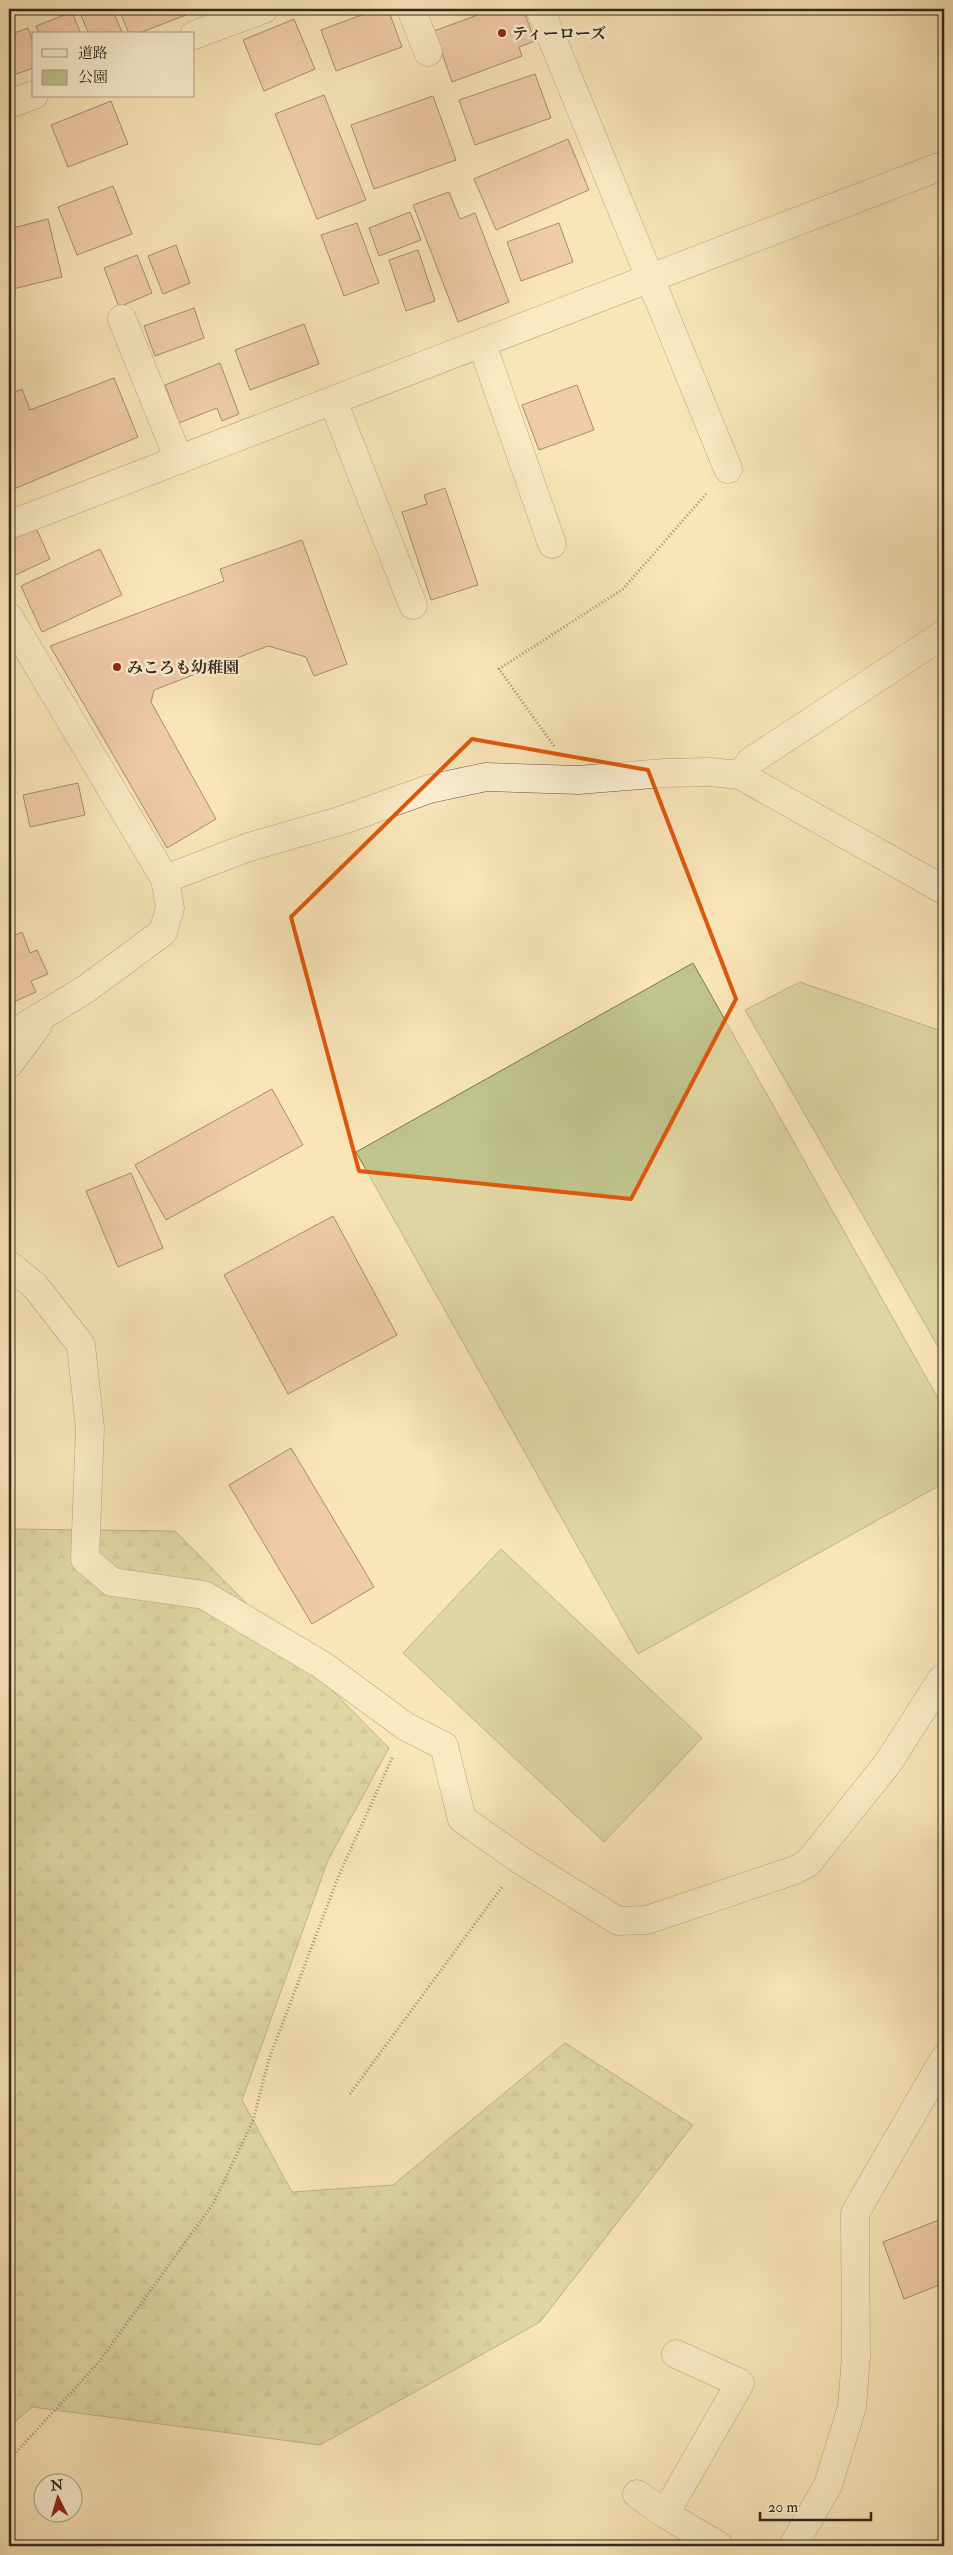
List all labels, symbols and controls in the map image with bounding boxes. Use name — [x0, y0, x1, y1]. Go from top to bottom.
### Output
place label: ティーローズ — [512, 24, 606, 44]
marker: ティーローズ — [496, 27, 508, 39]
legend — [32, 32, 195, 98]
text: 道路 — [78, 44, 108, 63]
text: 公園 — [78, 68, 108, 87]
place label: みころも幼稚園 — [127, 658, 239, 678]
marker: みころも幼稚園 — [111, 661, 123, 673]
north arrow — [32, 2472, 82, 2522]
text: N — [49, 2476, 64, 2495]
scale bar — [760, 2490, 872, 2522]
text: 20 m — [768, 2498, 798, 2517]

